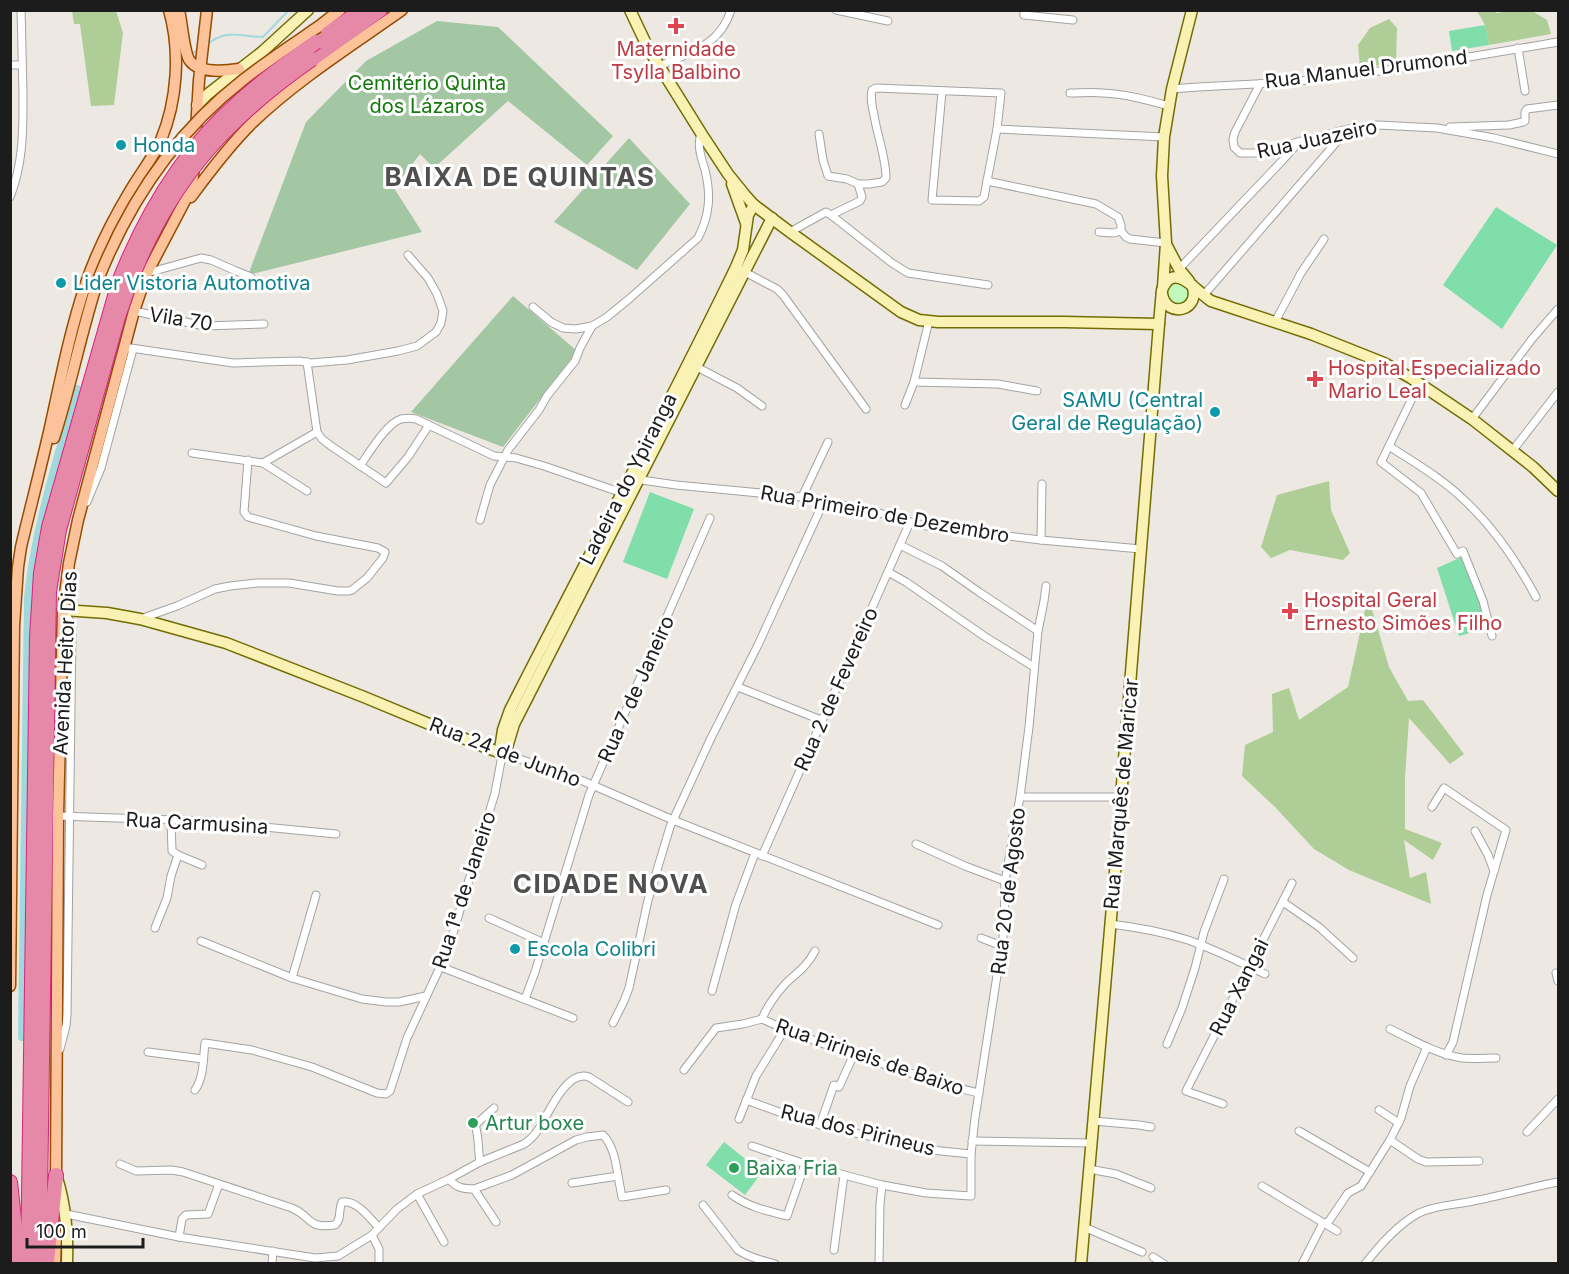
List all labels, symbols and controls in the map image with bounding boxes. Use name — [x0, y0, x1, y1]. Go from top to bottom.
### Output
marker: Maternidade Tsylla Balbino — [667, 17, 685, 35]
place label: Maternidade Tsylla Balbino — [611, 37, 741, 84]
street label: Rua Manuel Drumond — [1263, 45, 1469, 93]
park label: Cemitério Quinta dos Lázaros — [348, 71, 506, 118]
street label: Rua Juazeiro — [1255, 115, 1379, 163]
place label: Honda — [133, 133, 195, 157]
marker: Honda — [114, 138, 128, 152]
district label: BAIXA DE QUINTAS — [385, 161, 655, 192]
place label: Lider Vistoria Automotiva — [73, 271, 311, 295]
marker: Lider Vistoria Automotiva — [54, 276, 68, 290]
street label: Vila 70 — [148, 302, 214, 336]
place label: Hospital Especializado Mario Leal — [1328, 356, 1541, 403]
marker: Hospital Especializado Mario Leal — [1306, 370, 1324, 388]
place label: SAMU (Central Geral de Regulação) — [1011, 388, 1203, 435]
street label: Ladeira do Ypiranga — [574, 389, 682, 569]
marker: SAMU (Central Geral de Regulação) — [1208, 405, 1222, 419]
street label: Rua Primeiro de Dezembro — [759, 480, 1011, 548]
street label: Avenida Heitor Dias — [48, 570, 82, 756]
place label: Hospital Geral Ernesto Simões Filho — [1304, 588, 1502, 635]
marker: Hospital Geral Ernesto Simões Filho — [1281, 602, 1299, 620]
street label: Rua 2 de Fevereiro — [789, 603, 883, 775]
street label: Rua 7 de Janeiro — [593, 612, 679, 766]
street label: Rua Marquês de Maricar — [1099, 677, 1143, 911]
street label: Rua 24 de Junho — [426, 712, 584, 792]
street label: Rua 20 de Agosto — [986, 806, 1030, 976]
street label: Rua Carmusina — [125, 807, 269, 839]
street label: Rua 1ª de Janeiro — [427, 808, 501, 972]
district label: CIDADE NOVA — [513, 868, 709, 899]
street label: Rua Xangai — [1204, 935, 1274, 1039]
place label: Escola Colibri — [527, 937, 656, 961]
marker: Escola Colibri — [508, 942, 522, 956]
street label: Rua Pirineis de Baixo — [773, 1014, 967, 1100]
street label: Rua dos Pirineus — [778, 1099, 938, 1161]
place label: Artur boxe — [485, 1111, 584, 1135]
marker: Artur boxe — [466, 1116, 480, 1130]
place label: Baixa Fria — [746, 1156, 838, 1180]
marker: Baixa Fria — [727, 1161, 741, 1175]
scale bar — [27, 1211, 142, 1249]
text: 100 m — [36, 1221, 87, 1242]

